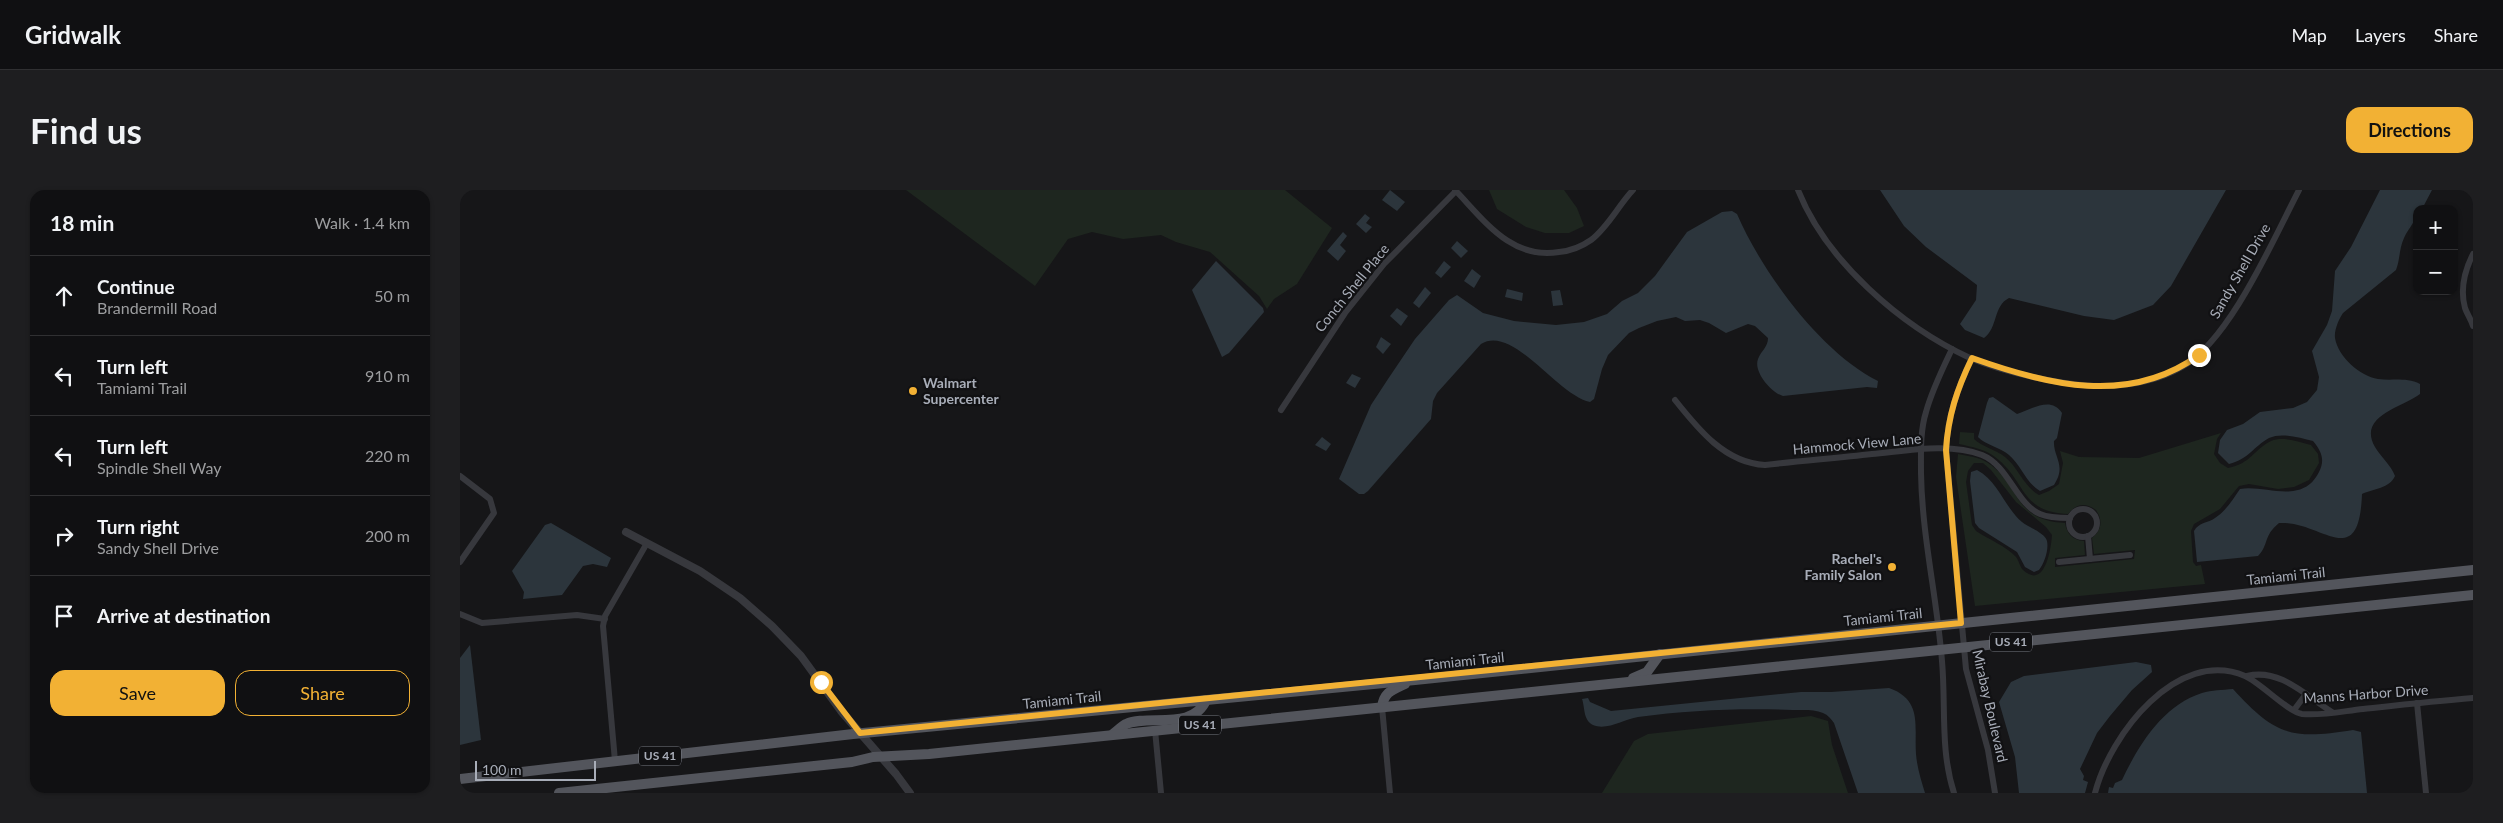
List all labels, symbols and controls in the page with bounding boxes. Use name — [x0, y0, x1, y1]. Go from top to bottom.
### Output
text: Gridwalk — [25, 20, 121, 49]
text: Map — [2291, 24, 2327, 46]
text: Layers — [2355, 24, 2406, 46]
text: Share — [2434, 24, 2478, 46]
button: Directions — [2346, 107, 2473, 153]
text: Find us — [30, 109, 142, 151]
map controls — [2413, 205, 2458, 295]
button: + — [2413, 205, 2458, 250]
text: 18 min — [50, 210, 114, 235]
text: Walk · 1.4 km — [314, 213, 410, 232]
street label: Sandy Shell Drive — [2205, 220, 2274, 321]
street label: Conch Shell Place — [1311, 240, 1392, 335]
button: − — [2413, 250, 2458, 295]
text: Continue — [97, 275, 175, 298]
icon: ahead — [50, 282, 78, 310]
text: 50 m — [374, 286, 410, 305]
text: Brandermill Road — [97, 298, 217, 317]
route end — [2188, 344, 2211, 367]
text: Turn left — [97, 355, 168, 378]
icon: left — [50, 362, 78, 390]
text: 910 m — [365, 366, 410, 385]
place label: Walmart Supercenter — [923, 374, 999, 407]
text: Tamiami Trail — [97, 378, 187, 397]
marker: Walmart Supercenter — [907, 385, 919, 397]
street label: Hammock View Lane — [1792, 429, 1922, 458]
text: Turn left — [97, 435, 168, 458]
icon: left — [50, 442, 78, 470]
text: 220 m — [365, 446, 410, 465]
text: Spindle Shell Way — [97, 458, 222, 477]
text: Turn right — [97, 515, 179, 538]
icon: right — [50, 522, 78, 550]
text: 200 m — [365, 526, 410, 545]
text: Sandy Shell Drive — [97, 538, 219, 557]
place label: Rachel's Family Salon — [1805, 550, 1882, 583]
marker: Rachel's Family Salon — [1886, 561, 1898, 573]
street label: Tamiami Trail — [2246, 563, 2326, 588]
icon: arrive — [50, 602, 78, 630]
text: Arrive at destination — [97, 604, 270, 627]
street label: Tamiami Trail — [1843, 604, 1923, 629]
road number: US 41 — [1990, 632, 2032, 652]
street label: Tamiami Trail — [1425, 648, 1505, 673]
street label: Mirabay Boulevard — [1969, 648, 2012, 764]
button: Save — [50, 670, 225, 716]
button: Share — [235, 670, 410, 716]
route start — [810, 671, 833, 694]
street label: Manns Harbor Drive — [2303, 681, 2429, 706]
street label: Tamiami Trail — [1022, 687, 1102, 712]
road number: US 41 — [1179, 716, 1221, 734]
road number: US 41 — [639, 746, 681, 766]
scale bar — [475, 758, 596, 781]
text: 100 m — [482, 761, 521, 778]

